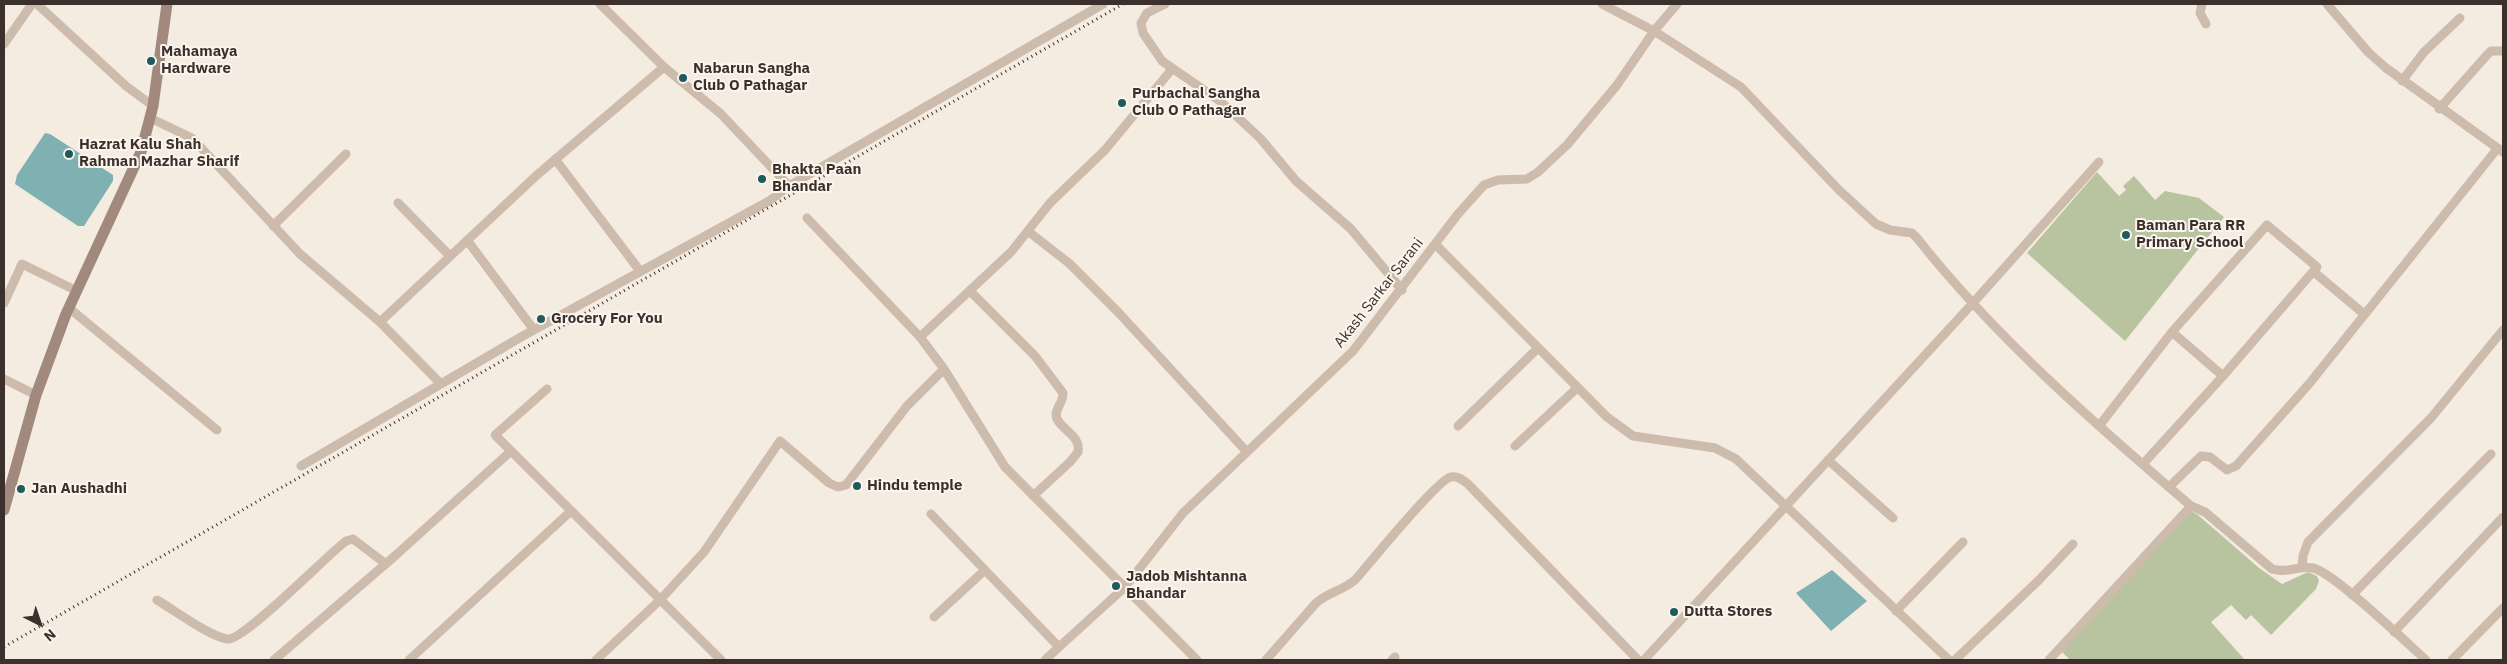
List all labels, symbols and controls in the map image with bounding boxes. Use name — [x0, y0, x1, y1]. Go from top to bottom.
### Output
place label: Mahamaya Hardware — [161, 43, 237, 78]
marker: Mahamaya Hardware — [145, 55, 157, 67]
place label: Nabarun Sangha Club O Pathagar — [693, 60, 810, 95]
marker: Nabarun Sangha Club O Pathagar — [677, 72, 689, 84]
place label: Purbachal Sangha Club O Pathagar — [1132, 85, 1260, 120]
marker: Purbachal Sangha Club O Pathagar — [1116, 97, 1128, 109]
place label: Hazrat Kalu Shah Rahman Mazhar Sharif — [79, 136, 239, 171]
marker: Hazrat Kalu Shah Rahman Mazhar Sharif — [63, 148, 75, 160]
place label: Bhakta Paan Bhandar — [772, 161, 861, 196]
marker: Bhakta Paan Bhandar — [756, 173, 768, 185]
place label: Baman Para RR Primary School — [2136, 217, 2245, 252]
marker: Baman Para RR Primary School — [2120, 229, 2132, 241]
street label: Akash Sarkar Sarani — [1331, 235, 1427, 351]
place label: Grocery For You — [551, 310, 663, 328]
marker: Grocery For You — [535, 313, 547, 325]
place label: Hindu temple — [867, 477, 962, 495]
place label: Jan Aushadhi — [31, 480, 127, 498]
marker: Hindu temple — [851, 480, 863, 492]
marker: Jan Aushadhi — [15, 483, 27, 495]
place label: Jadob Mishtanna Bhandar — [1126, 568, 1247, 603]
marker: Jadob Mishtanna Bhandar — [1110, 580, 1122, 592]
north arrow — [15, 599, 65, 649]
place label: Dutta Stores — [1684, 603, 1772, 621]
marker: Dutta Stores — [1668, 606, 1680, 618]
text: N — [40, 625, 60, 645]

